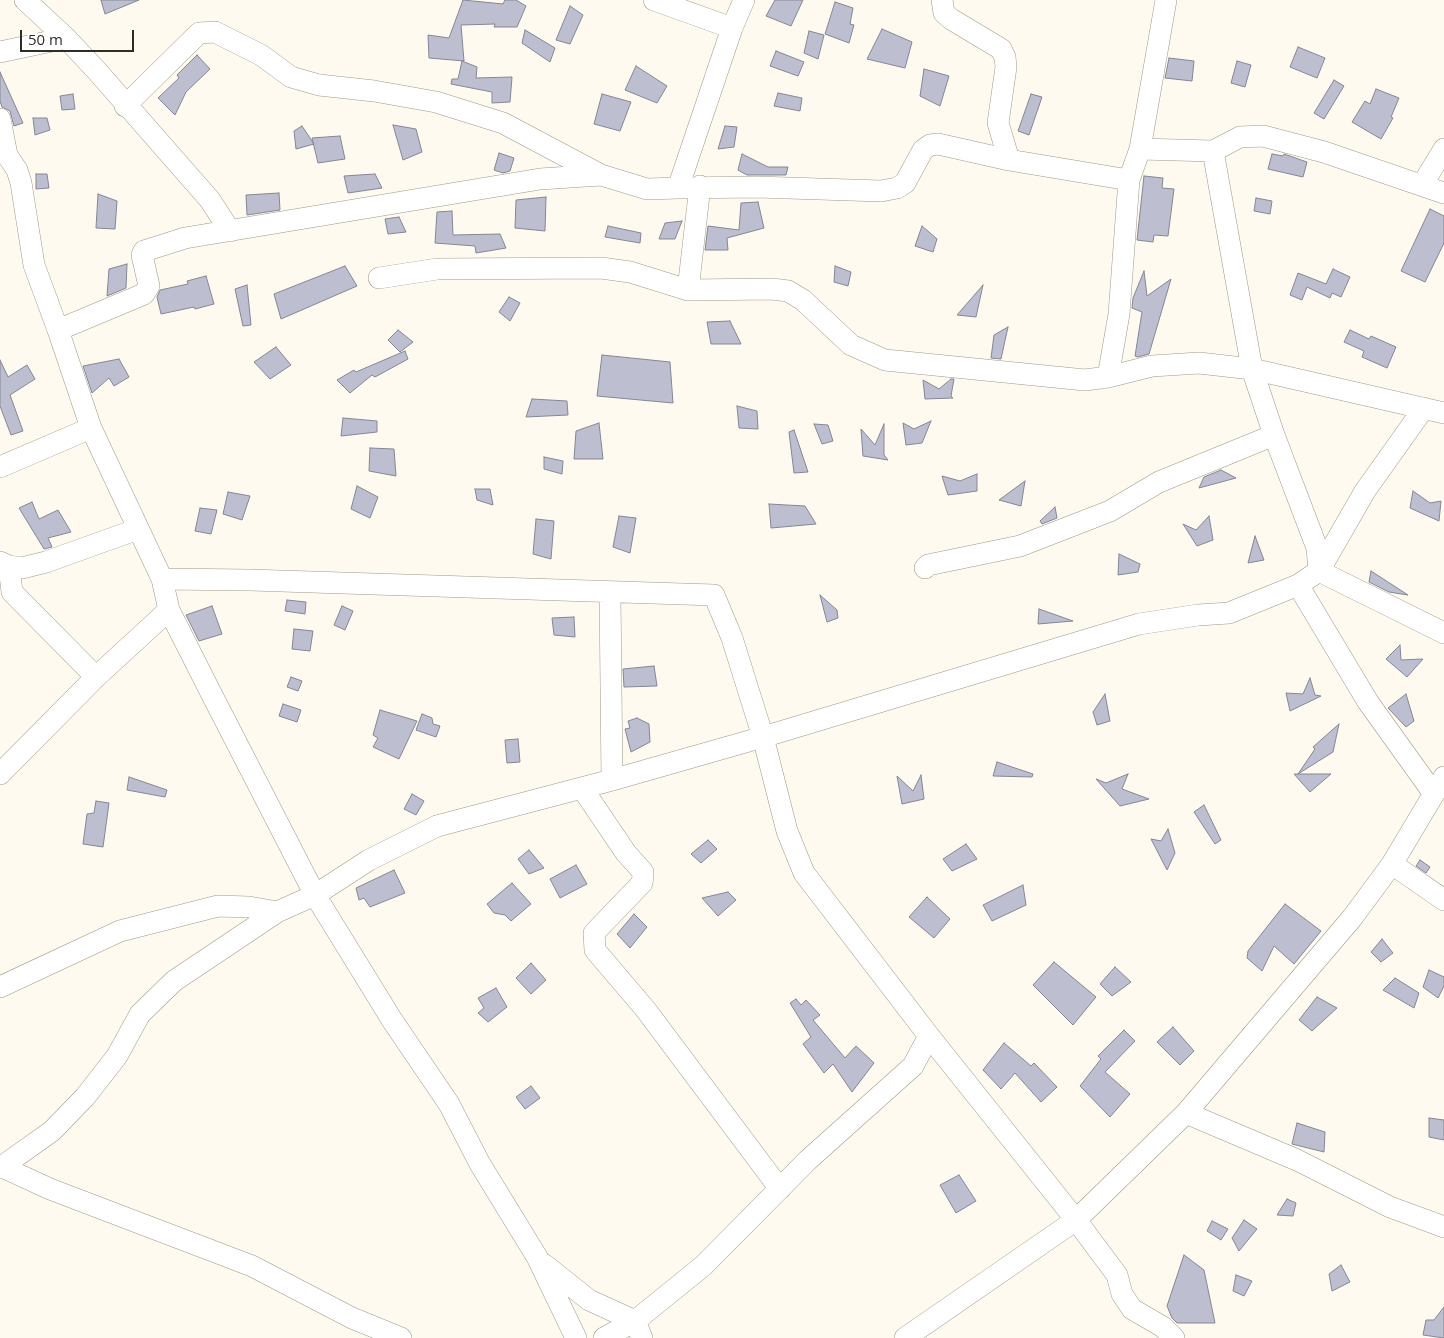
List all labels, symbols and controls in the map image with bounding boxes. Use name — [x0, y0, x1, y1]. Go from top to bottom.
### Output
scale bar — [22, 20, 136, 52]
text: 50 m — [28, 29, 63, 49]

